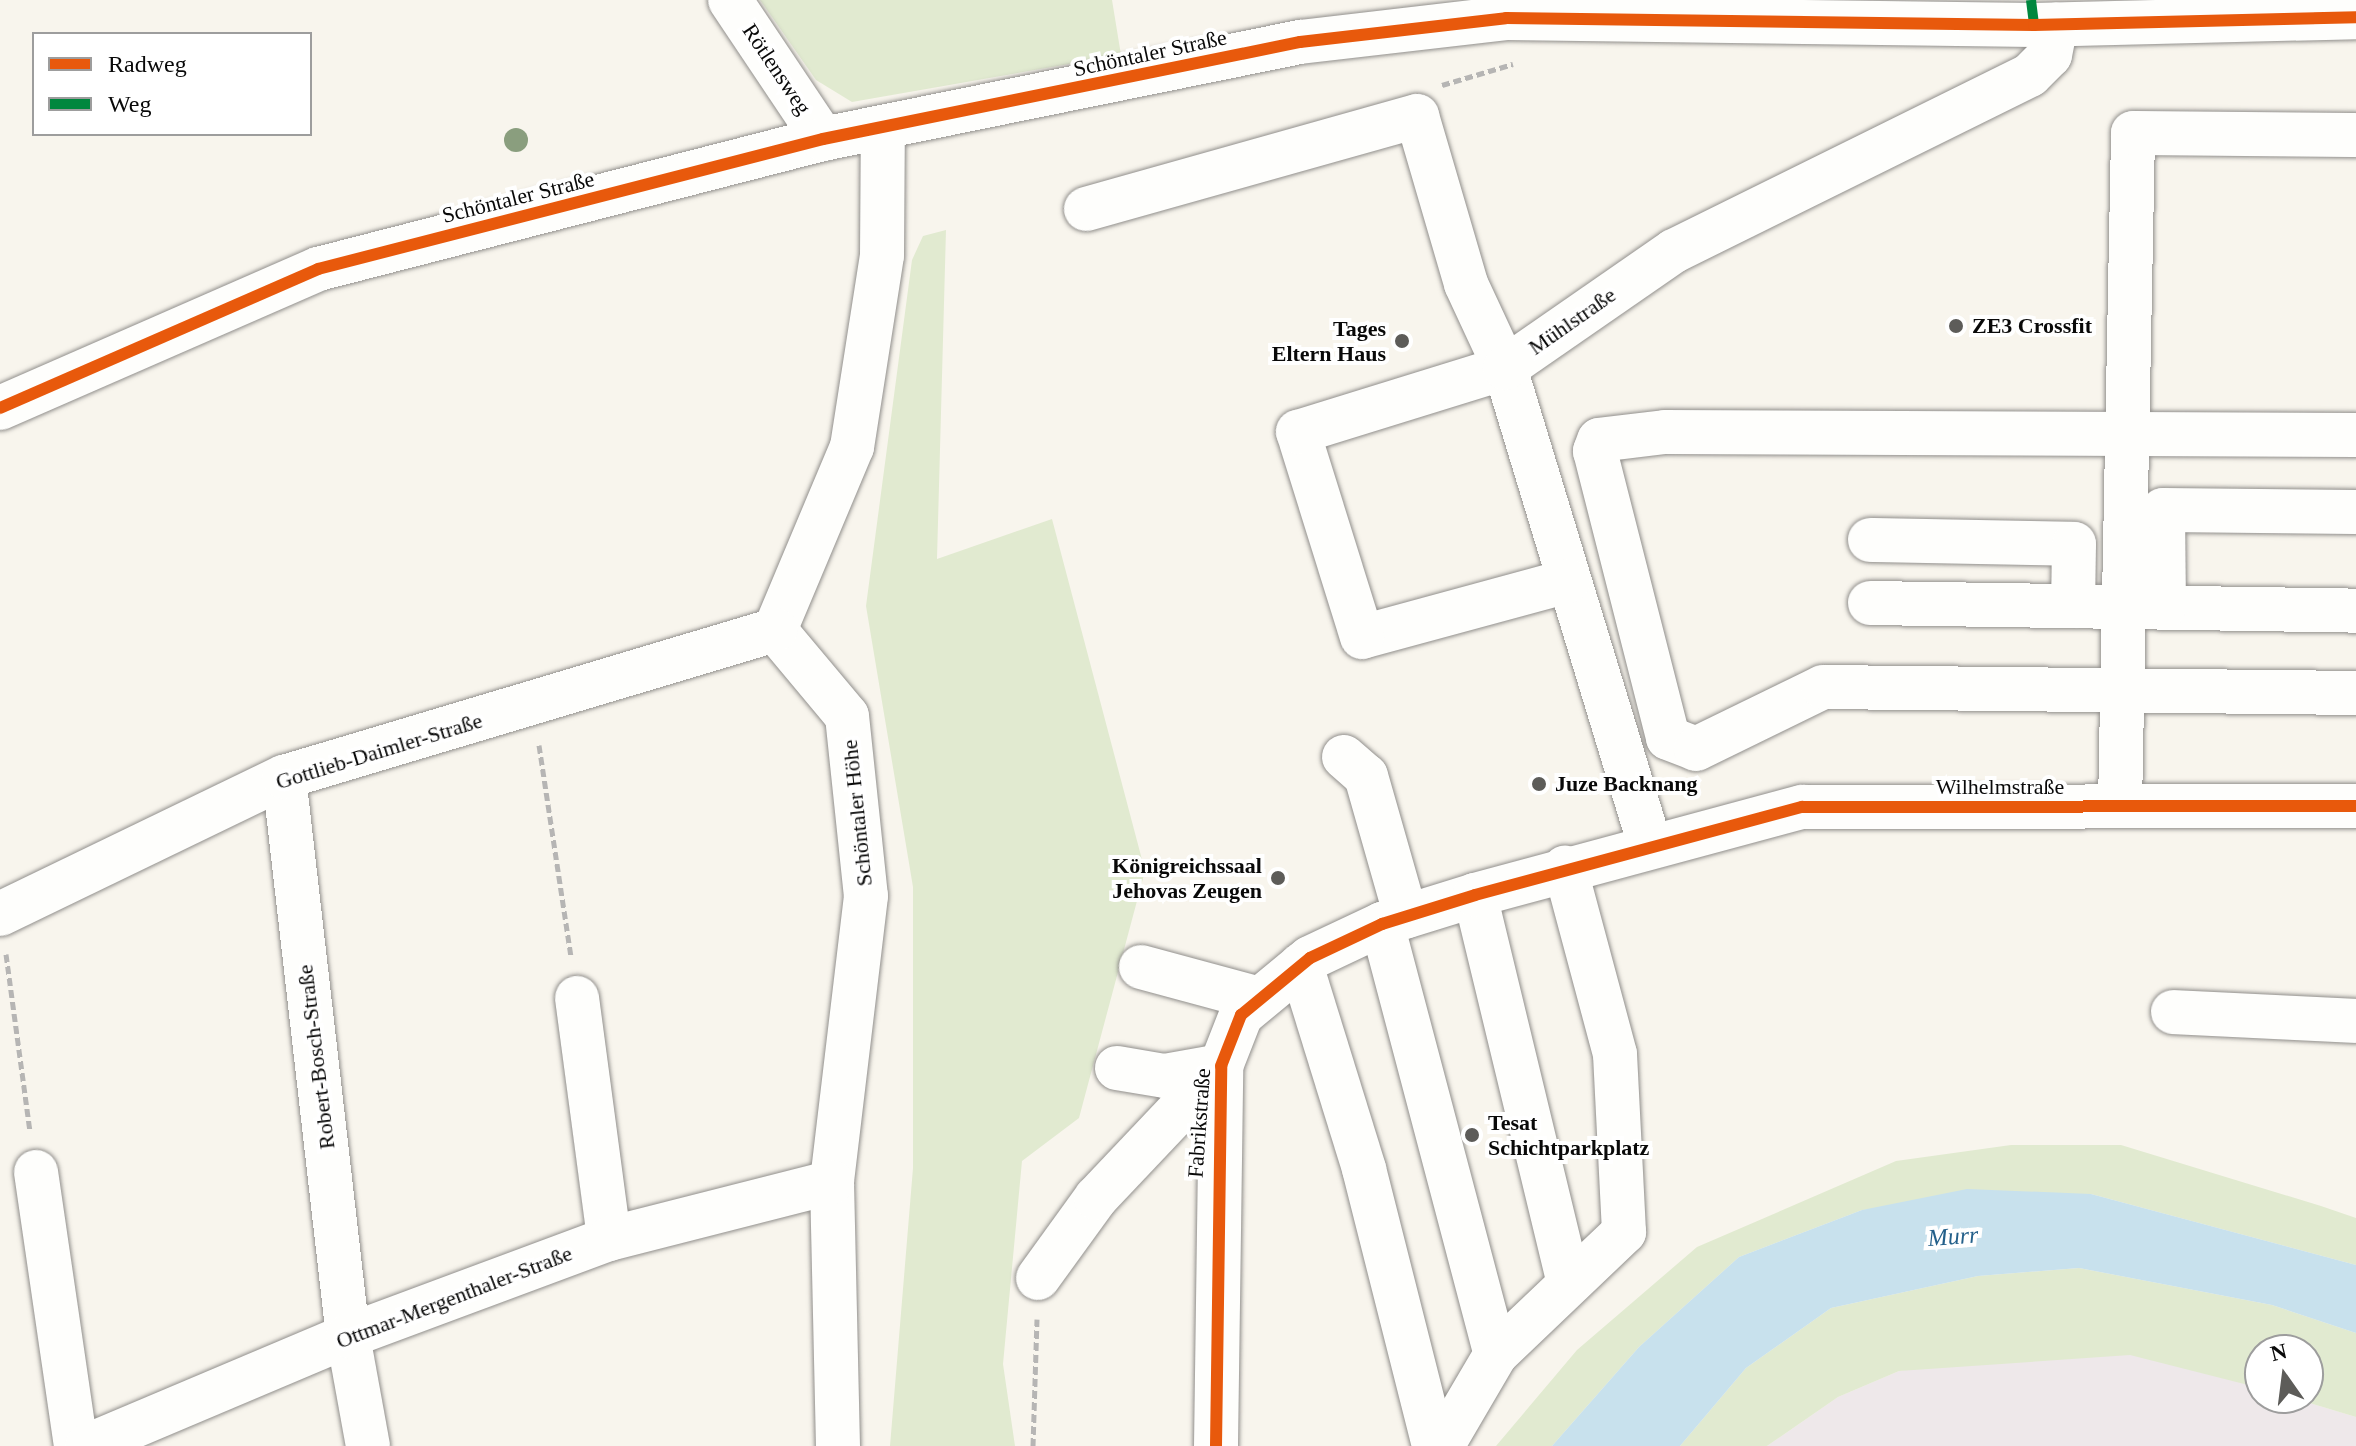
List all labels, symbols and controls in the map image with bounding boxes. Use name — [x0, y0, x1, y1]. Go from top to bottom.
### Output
street label: Rötlensweg — [737, 19, 817, 119]
street label: Schöntaler Straße — [1071, 24, 1229, 82]
legend — [32, 32, 312, 136]
text: Radweg — [108, 51, 187, 77]
text: Weg — [108, 91, 151, 117]
street label: Schöntaler Straße — [439, 165, 597, 229]
street label: Mühlstraße — [1523, 281, 1621, 361]
place label: ZE3 Crossfit — [1972, 313, 2092, 339]
place label: Tages Eltern Haus — [1272, 315, 1386, 366]
marker: ZE3 Crossfit — [1947, 317, 1965, 335]
marker: Tages Eltern Haus — [1393, 332, 1411, 350]
street label: Gottlieb-Daimler-Straße — [273, 707, 485, 795]
street label: Schöntaler Höhe — [836, 738, 878, 888]
place label: Juze Backnang — [1555, 771, 1697, 797]
street label: Wilhelmstraße — [1936, 774, 2064, 800]
marker: Juze Backnang — [1530, 775, 1548, 793]
place label: Königreichssaal Jehovas Zeugen — [1112, 852, 1262, 904]
marker: Königreichssaal Jehovas Zeugen — [1269, 869, 1287, 887]
street label: Robert-Bosch-Straße — [292, 963, 340, 1151]
street label: Fabrikstraße — [1182, 1067, 1216, 1179]
place label: Tesat Schichtparkplatz — [1488, 1109, 1649, 1160]
marker: Tesat Schichtparkplatz — [1463, 1126, 1481, 1144]
water label: Murr — [1927, 1221, 1979, 1253]
street label: Ottmar-Mergenthaler-Straße — [332, 1240, 576, 1354]
north arrow — [2244, 1334, 2324, 1414]
text: N — [2268, 1338, 2289, 1366]

